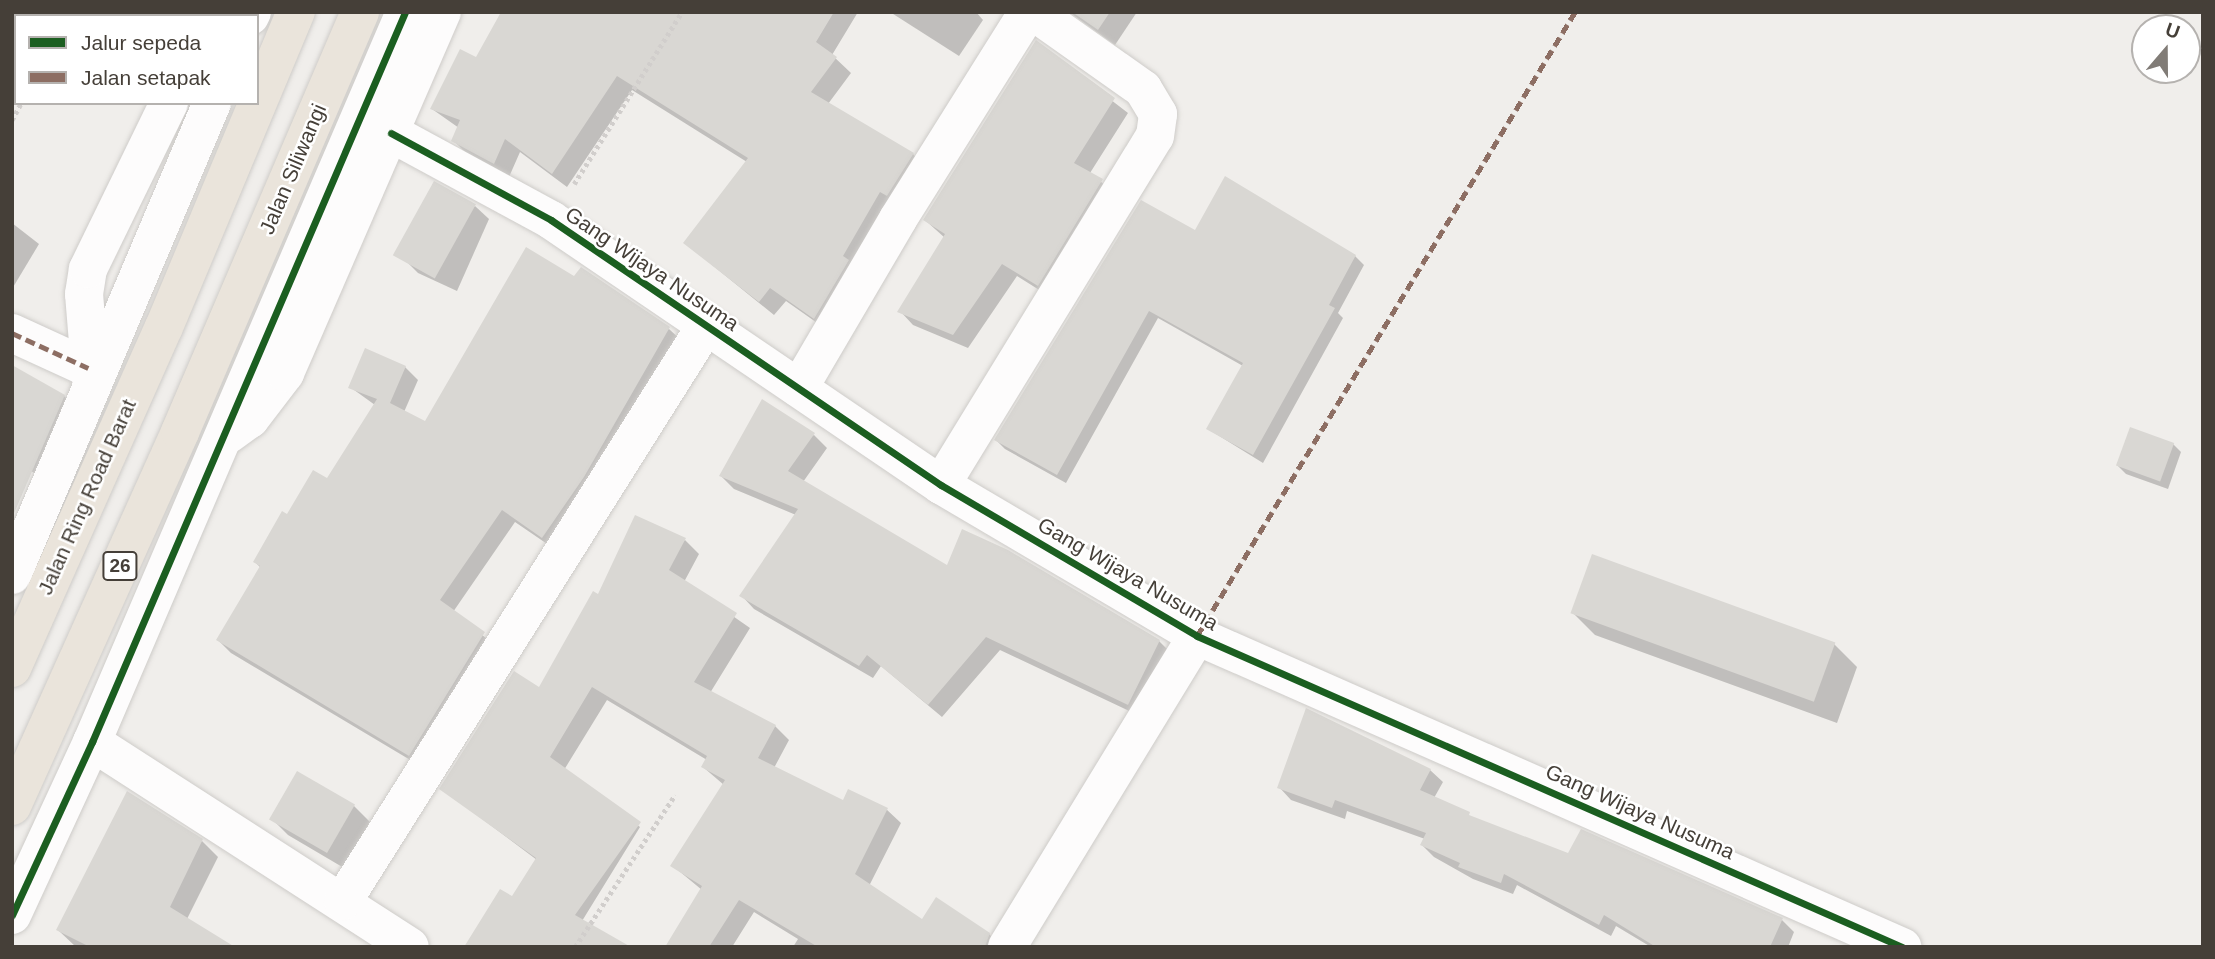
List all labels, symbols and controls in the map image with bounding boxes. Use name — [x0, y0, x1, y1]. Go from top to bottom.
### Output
legend — [14, 14, 259, 105]
north arrow — [2131, 14, 2201, 84]
text: U — [2163, 18, 2183, 43]
text: Jalur sepeda — [81, 31, 201, 54]
text: Jalan setapak — [81, 66, 211, 89]
street label: Jalan Siliwangi — [254, 100, 332, 238]
street label: Gang Wijaya Nusuma — [560, 201, 744, 337]
street label: Jalan Ring Road Barat — [33, 395, 141, 599]
street label: Gang Wijaya Nusuma — [1033, 512, 1223, 636]
road number: 26 — [101, 551, 139, 582]
street label: Gang Wijaya Nusuma — [1542, 759, 1738, 865]

